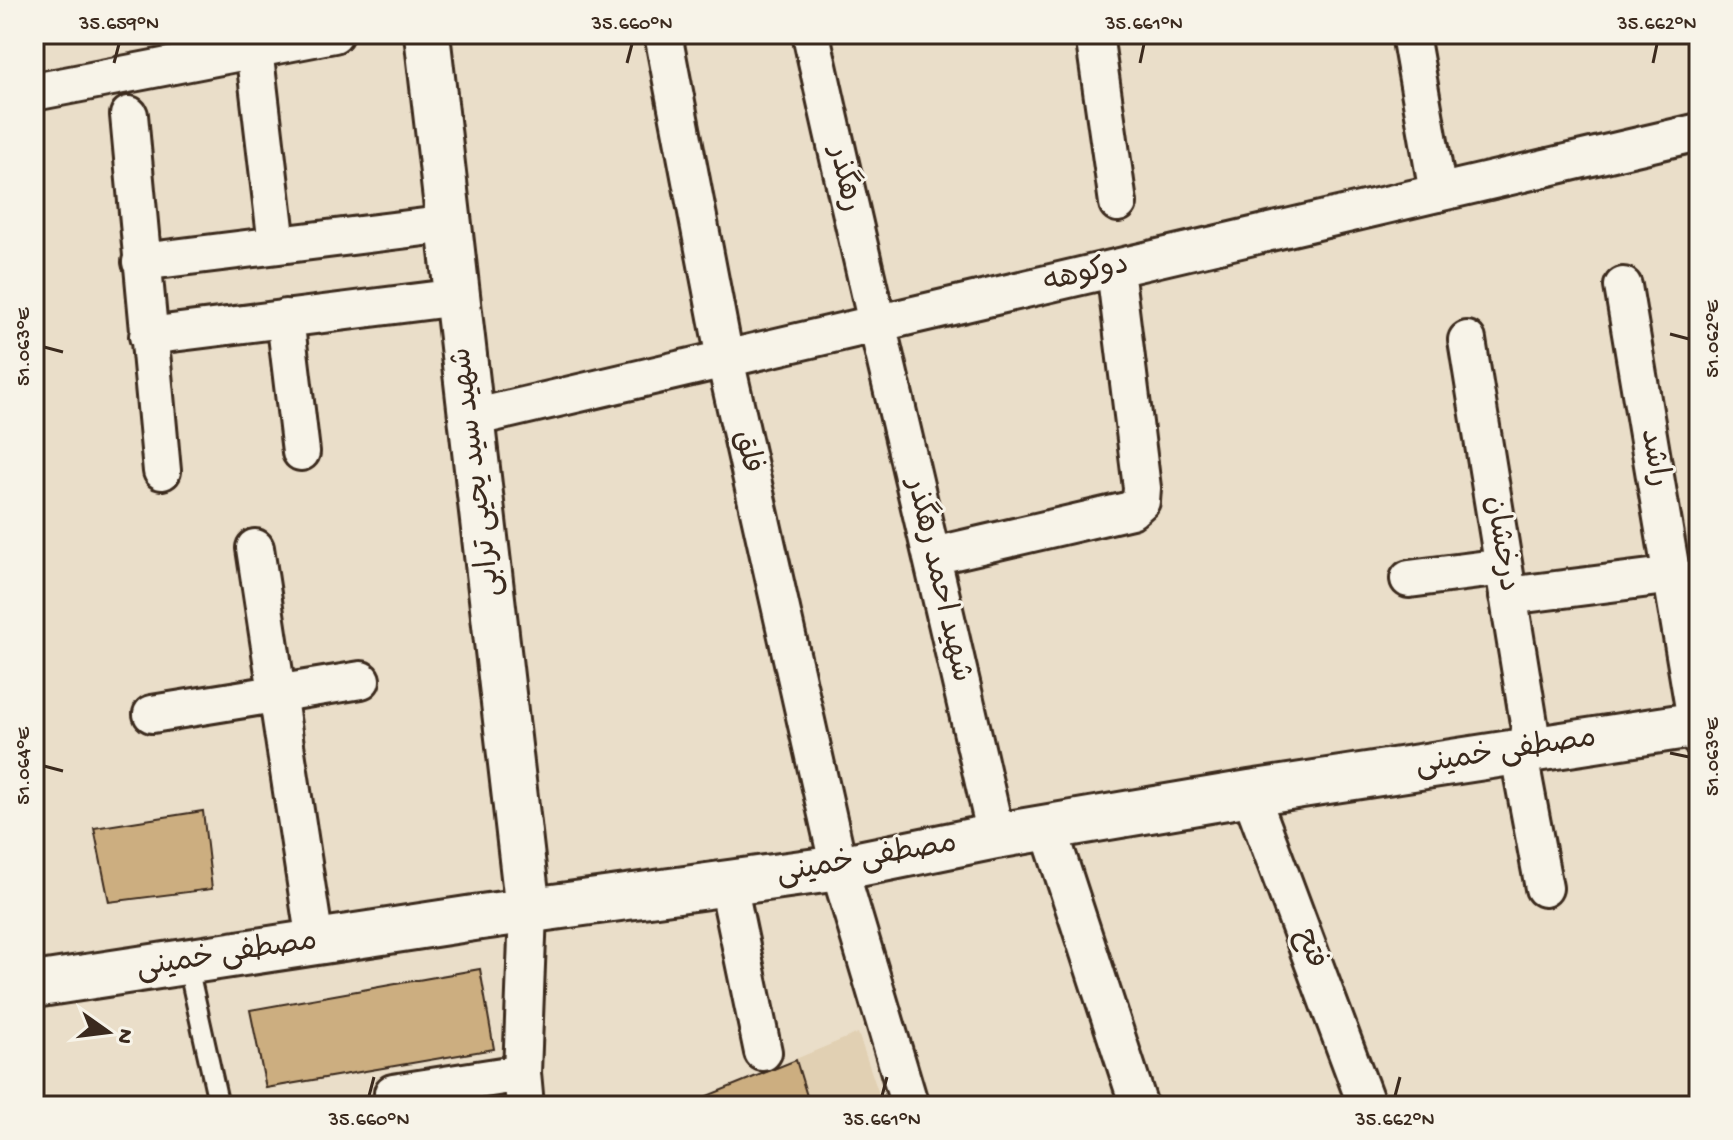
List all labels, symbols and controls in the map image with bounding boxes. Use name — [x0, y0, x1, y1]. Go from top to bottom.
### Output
text: 35.659°N — [78, 14, 159, 37]
text: 35.660°N — [591, 14, 672, 37]
text: 35.661°N — [1104, 14, 1183, 37]
text: 35.662°N — [1616, 14, 1697, 37]
street label: رهگذر — [819, 141, 871, 215]
street label: دوکوهه — [1040, 248, 1132, 302]
text: 51.062°E — [1703, 299, 1726, 378]
text: 51.063°E — [14, 306, 37, 386]
street label: شهید سید یحیی ترابی — [445, 345, 511, 599]
street label: راشد — [1631, 426, 1675, 490]
street label: فلق — [724, 427, 768, 477]
street label: شهید احمد رهگذر — [896, 472, 981, 686]
street label: درخشان — [1475, 493, 1525, 595]
text: 51.063°E — [1703, 716, 1726, 796]
street label: مصطفی خمینی — [1413, 721, 1599, 785]
text: 51.064°E — [14, 726, 37, 805]
street label: مصطفی خمینی — [774, 827, 960, 893]
street label: مصطفی خمینی — [134, 924, 320, 988]
street label: فتح — [1286, 924, 1332, 974]
north arrow — [68, 992, 148, 1072]
text: N — [109, 1026, 138, 1046]
text: 35.660°N — [328, 1110, 409, 1133]
text: 35.661°N — [842, 1110, 921, 1133]
text: 35.662°N — [1354, 1110, 1435, 1133]

